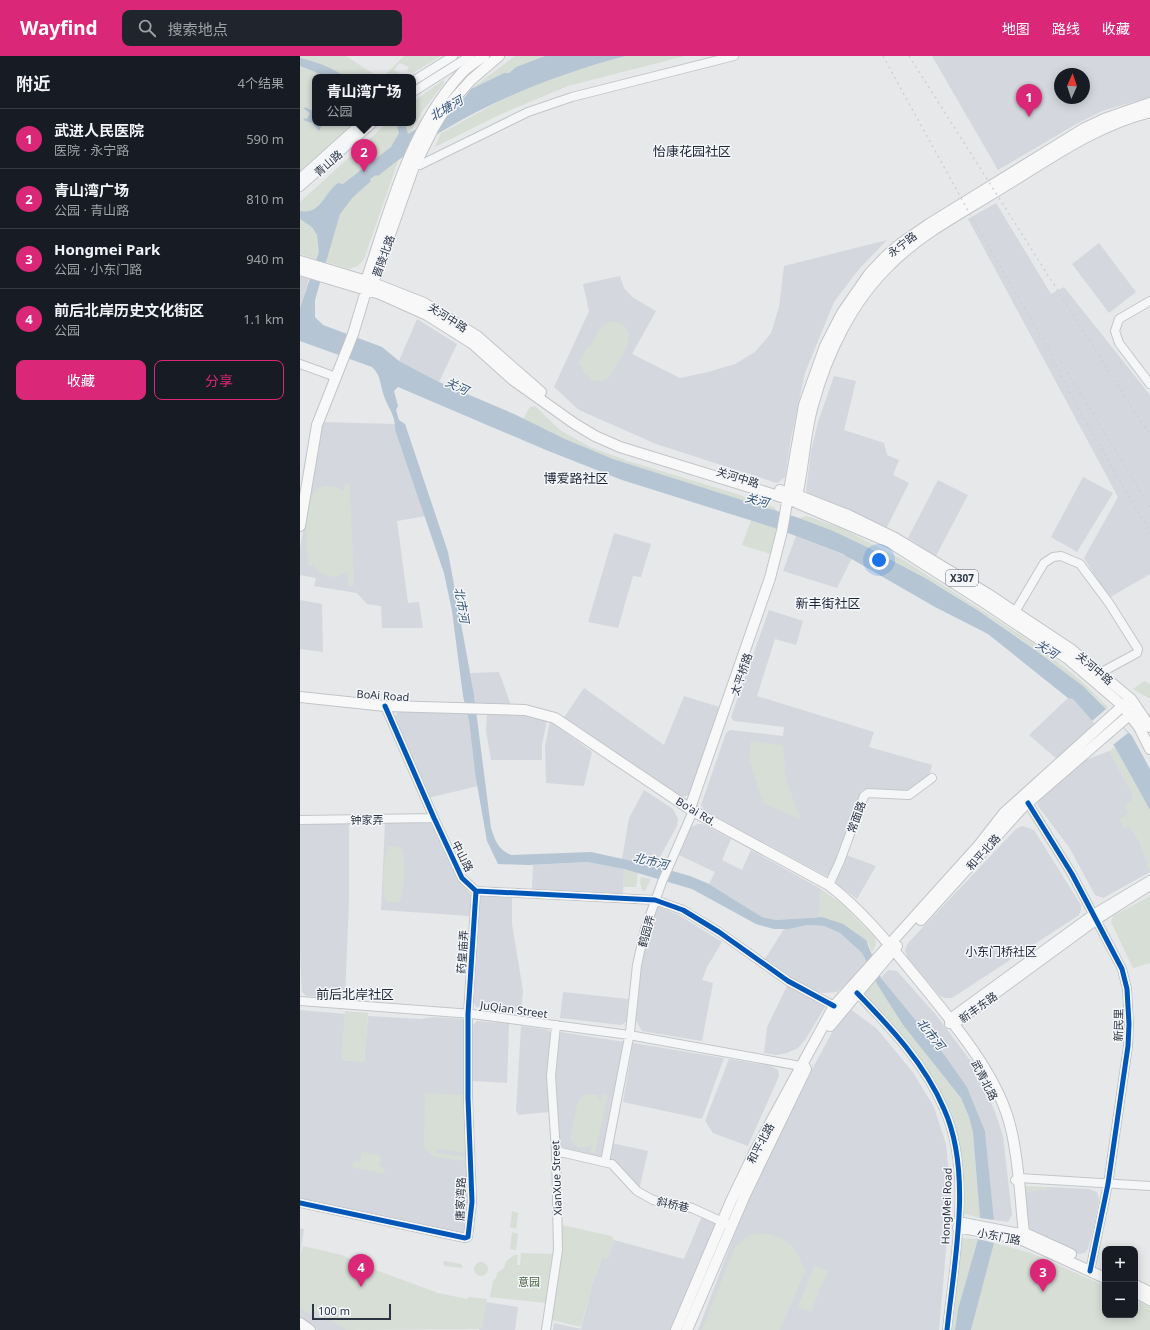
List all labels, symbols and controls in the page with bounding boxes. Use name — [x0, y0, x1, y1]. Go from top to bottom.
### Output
search box — [122, 10, 402, 46]
text: Wayfind — [20, 15, 98, 41]
icon: search — [136, 17, 158, 39]
text: 搜索地点 — [168, 19, 228, 39]
text: 地图 — [1002, 19, 1030, 38]
text: 路线 — [1052, 19, 1080, 38]
text: 收藏 — [1102, 19, 1130, 38]
north arrow — [1054, 68, 1090, 104]
text: 附近 — [16, 72, 50, 95]
text: 4个结果 — [238, 74, 284, 92]
popup — [312, 74, 416, 126]
text: 青山湾广场 — [326, 81, 402, 101]
pin: 1 — [1016, 84, 1042, 117]
water label: 北塘河 — [426, 91, 468, 124]
text: 公园 — [326, 102, 353, 120]
text: 武进人民医院 — [54, 120, 144, 140]
text: 1 — [25, 130, 33, 148]
text: 590 m — [246, 130, 284, 148]
pin: 2 — [351, 139, 377, 172]
text: 医院 · 永宁路 — [54, 141, 129, 159]
district label: 怡康花园社区 — [653, 142, 731, 160]
street label: 青山路 — [311, 147, 345, 179]
text: 青山湾广场 — [54, 180, 129, 200]
text: 2 — [25, 190, 33, 208]
text: 810 m — [246, 190, 284, 208]
text: 公园 · 青山路 — [54, 201, 129, 219]
street label: 永宁路 — [884, 228, 920, 260]
street label: 晋陵北路 — [368, 233, 398, 279]
text: Hongmei Park — [54, 239, 160, 259]
text: 3 — [25, 250, 33, 268]
text: 940 m — [246, 250, 284, 268]
text: 公园 · 小东门路 — [54, 260, 142, 278]
street label: 关河中路 — [425, 299, 471, 335]
text: 前后北岸历史文化街区 — [54, 300, 204, 320]
text: 4 — [25, 310, 33, 328]
text: 1.1 km — [243, 310, 284, 328]
text: 公园 — [54, 321, 80, 339]
button: 收藏 — [16, 360, 146, 400]
button: 分享 — [154, 360, 284, 400]
water label: 关河 — [443, 373, 473, 400]
street label: 关河中路 — [715, 463, 761, 491]
district label: 博爱路社区 — [543, 469, 609, 487]
water label: 关河 — [743, 489, 773, 512]
your location — [869, 550, 889, 570]
road number: X307 — [946, 570, 978, 586]
water label: 北市河 — [451, 586, 474, 626]
district label: 新丰街社区 — [795, 594, 861, 612]
water label: 关河 — [1032, 635, 1063, 664]
street label: 关河中路 — [1073, 648, 1117, 688]
street label: 太平桥路 — [727, 651, 755, 697]
street label: BoAi Road — [356, 686, 410, 704]
street label: Bo'ai Rd. — [673, 793, 719, 829]
street label: 常面路 — [843, 799, 869, 835]
street label: 钟家弄 — [351, 812, 384, 827]
street label: 和平北路 — [963, 831, 1003, 873]
street label: 中山路 — [449, 838, 477, 874]
water label: 北市河 — [632, 849, 672, 874]
street label: 鹤园弄 — [634, 913, 658, 949]
street label: 药皇庙弄 — [453, 930, 471, 974]
district label: 小东门桥社区 — [965, 943, 1037, 960]
district label: 前后北岸社区 — [316, 985, 394, 1003]
street label: 新丰东路 — [956, 988, 1000, 1026]
street label: JuQian Street — [478, 997, 549, 1021]
street label: 新民里 — [1110, 1008, 1126, 1042]
water label: 北市河 — [913, 1015, 950, 1055]
street label: 武青北路 — [968, 1057, 1002, 1103]
street label: 和平北路 — [743, 1120, 777, 1166]
street label: XianXue Street — [547, 1140, 565, 1216]
street label: HongMei Road — [937, 1167, 955, 1245]
street label: 唐家湾路 — [452, 1177, 468, 1221]
street label: 斜桥巷 — [655, 1193, 691, 1215]
street label: 小东门路 — [976, 1224, 1022, 1248]
map controls — [1102, 1246, 1138, 1318]
button: + — [1102, 1246, 1138, 1282]
pin: 4 — [348, 1254, 374, 1287]
pin: 3 — [1030, 1259, 1056, 1292]
park label: 意园 — [518, 1274, 540, 1289]
button: − — [1102, 1282, 1138, 1318]
scale bar — [312, 1302, 391, 1321]
text: 100 m — [318, 1303, 350, 1318]

